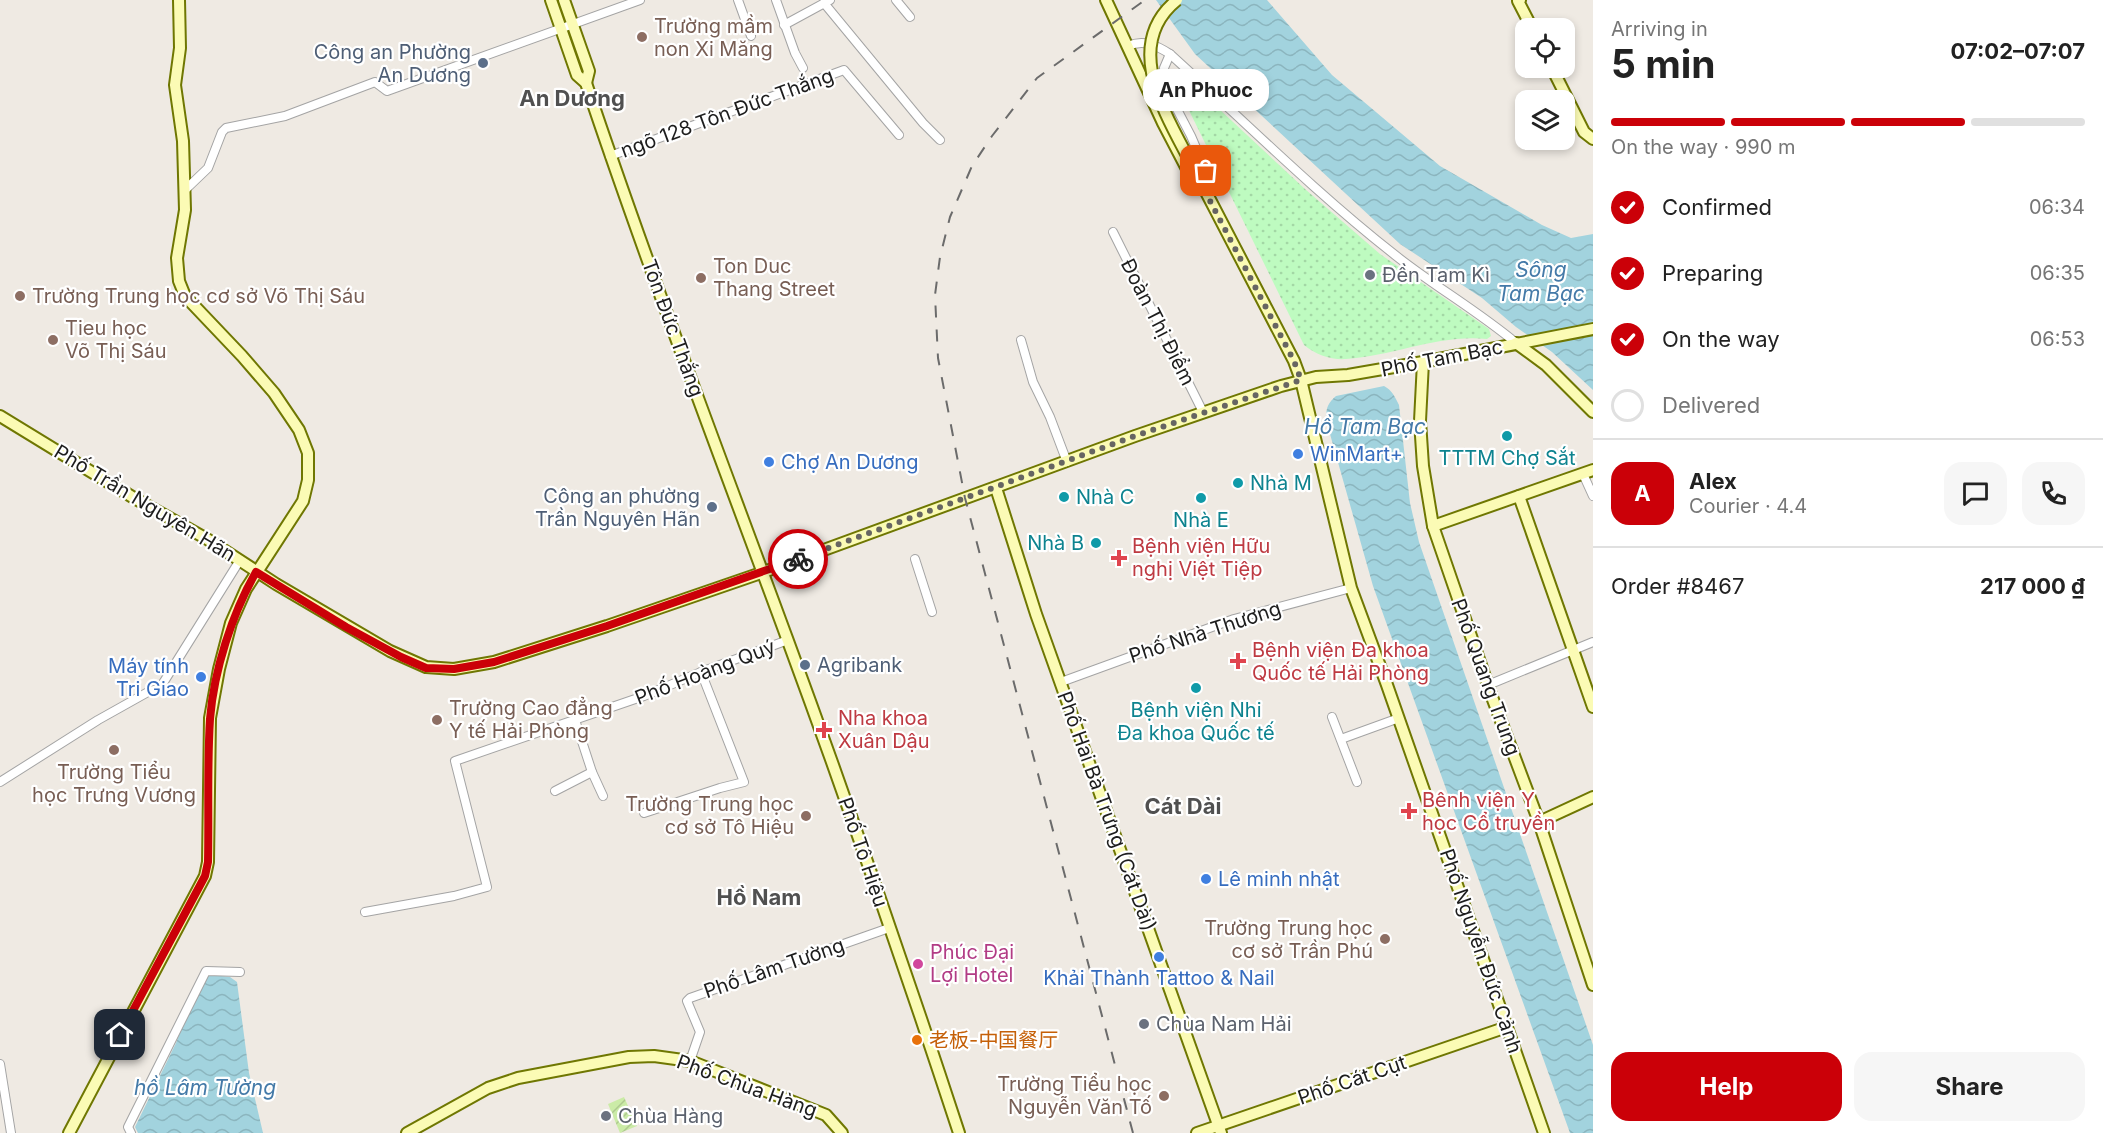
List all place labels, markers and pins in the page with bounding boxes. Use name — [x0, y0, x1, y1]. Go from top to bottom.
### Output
place label: Trường mầm non Xi Măng — [654, 14, 773, 61]
marker: Trường mầm non Xi Măng — [635, 30, 649, 44]
place label: Công an Phường An Dương — [314, 40, 471, 87]
marker: Công an Phường An Dương — [476, 56, 490, 70]
callout: An Phuoc — [1143, 69, 1269, 111]
pin — [1180, 145, 1231, 196]
place label: Ton Duc Thang Street — [713, 254, 836, 301]
place label: Đền Tam Kì — [1382, 263, 1490, 287]
marker: Đền Tam Kì — [1363, 268, 1377, 282]
marker: Ton Duc Thang Street — [694, 271, 708, 285]
place label: Trường Trung học cơ sở Võ Thị Sáu — [32, 284, 365, 308]
marker: Trường Trung học cơ sở Võ Thị Sáu — [13, 289, 27, 303]
place label: Tieu học Võ Thị Sáu — [65, 316, 167, 363]
marker: Tieu học Võ Thị Sáu — [46, 333, 60, 347]
marker: TTTM Chợ Sắt — [1500, 429, 1514, 443]
place label: WinMart+ — [1310, 442, 1403, 466]
place label: TTTM Chợ Sắt — [1438, 446, 1576, 470]
marker: WinMart+ — [1291, 447, 1305, 461]
place label: Chợ An Dương — [781, 450, 918, 474]
marker: Chợ An Dương — [762, 455, 776, 469]
place label: Nhà M — [1250, 471, 1312, 495]
marker: Nhà M — [1231, 476, 1245, 490]
place label: Công an phường Trần Nguyên Hãn — [535, 484, 700, 531]
place label: Nhà C — [1076, 485, 1134, 509]
marker: Nhà C — [1057, 490, 1071, 504]
marker: Nhà E — [1194, 491, 1208, 505]
marker: Công an phường Trần Nguyên Hãn — [705, 500, 719, 514]
place label: Nhà E — [1173, 508, 1229, 532]
place label: Nhà B — [1027, 531, 1084, 555]
place label: Bệnh viện Hữu nghị Việt Tiệp — [1132, 534, 1270, 581]
marker: Nhà B — [1089, 536, 1103, 550]
marker: Bệnh viện Hữu nghị Việt Tiệp — [1110, 549, 1128, 567]
place label: Bệnh viện Đa khoa Quốc tế Hải Phòng — [1252, 638, 1429, 685]
marker: Bệnh viện Đa khoa Quốc tế Hải Phòng — [1229, 652, 1247, 670]
place label: Agribank — [817, 653, 902, 677]
place label: Máy tính Tri Giao — [108, 654, 189, 701]
marker: Agribank — [798, 658, 812, 672]
marker: Máy tính Tri Giao — [194, 670, 208, 684]
marker: Bệnh viện Nhi Đa khoa Quốc tế — [1189, 681, 1203, 695]
place label: Trường Cao đẳng Y tế Hải Phòng — [449, 696, 613, 743]
place label: Bệnh viện Nhi Đa khoa Quốc tế — [1117, 698, 1275, 745]
place label: Nha khoa Xuân Dậu — [838, 706, 930, 753]
marker: Trường Cao đẳng Y tế Hải Phòng — [430, 713, 444, 727]
marker: Nha khoa Xuân Dậu — [815, 721, 833, 739]
marker: Trường Tiểu học Trưng Vương — [107, 743, 121, 757]
place label: Trường Tiểu học Trưng Vương — [32, 760, 196, 807]
place label: Bênh viện Y học Cổ truyền — [1422, 788, 1555, 835]
place label: Trường Trung học cơ sở Tô Hiệu — [625, 792, 794, 839]
marker: Bênh viện Y học Cổ truyền — [1400, 802, 1418, 820]
marker: Trường Trung học cơ sở Tô Hiệu — [799, 809, 813, 823]
place label: Lê minh nhật — [1218, 867, 1340, 891]
marker: Lê minh nhật — [1199, 872, 1213, 886]
place label: Trường Trung học cơ sở Trần Phú — [1204, 916, 1373, 963]
marker: Trường Trung học cơ sở Trần Phú — [1378, 932, 1392, 946]
place label: Phúc Đại Lợi Hotel — [930, 940, 1014, 987]
marker: Khải Thành Tattoo & Nail — [1152, 950, 1166, 964]
marker: Phúc Đại Lợi Hotel — [911, 957, 925, 971]
place label: Khải Thành Tattoo & Nail — [1043, 966, 1275, 990]
pin — [94, 1009, 145, 1060]
place label: Chùa Nam Hải — [1156, 1012, 1292, 1036]
marker: Chùa Nam Hải — [1137, 1017, 1151, 1031]
place label: 老板-中国餐厅 — [929, 1028, 1058, 1052]
marker: 老板-中国餐厅 — [910, 1033, 924, 1047]
place label: Trường Tiểu học Nguyễn Văn Tố — [997, 1072, 1152, 1119]
marker: Trường Tiểu học Nguyễn Văn Tố — [1157, 1089, 1171, 1103]
place label: Chùa Hàng — [618, 1104, 723, 1128]
marker: Chùa Hàng — [599, 1109, 613, 1123]

